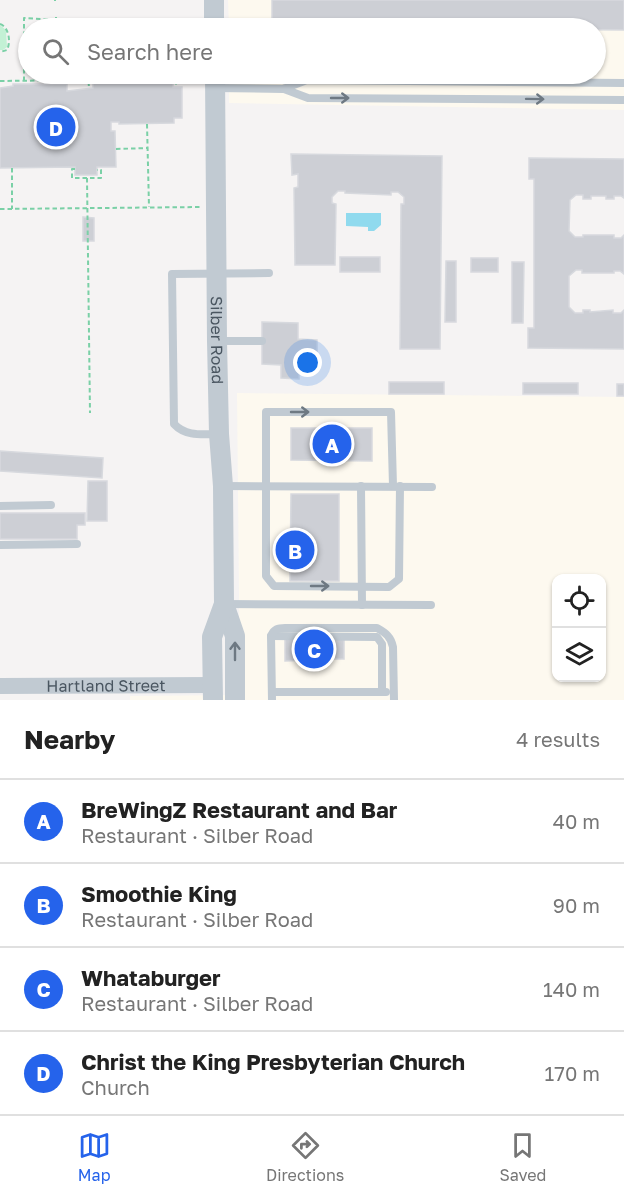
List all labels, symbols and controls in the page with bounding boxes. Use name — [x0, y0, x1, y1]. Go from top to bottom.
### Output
search box — [18, 18, 606, 84]
icon: search — [39, 35, 72, 68]
text: Search here — [87, 38, 213, 65]
one-way arrow — [330, 92, 350, 104]
one-way arrow — [525, 93, 545, 105]
pin: D — [36, 104, 76, 150]
street label: Silber Road — [207, 296, 228, 384]
your location — [293, 348, 322, 377]
one-way arrow — [289, 406, 309, 418]
pin: A — [312, 422, 352, 466]
pin: B — [276, 528, 314, 572]
map controls — [552, 574, 606, 682]
button: locate — [552, 574, 606, 628]
one-way arrow — [309, 580, 329, 592]
pin: C — [294, 626, 334, 672]
button: layers — [552, 628, 606, 682]
one-way arrow — [229, 642, 241, 662]
street label: Hartland Street — [46, 675, 166, 696]
text: Nearby — [24, 724, 115, 755]
text: 4 results — [516, 727, 600, 751]
text: BreWingZ Restaurant and Bar — [81, 796, 397, 823]
text: A — [36, 809, 51, 833]
text: 40 m — [553, 809, 600, 833]
text: Restaurant · Silber Road — [81, 823, 313, 847]
text: Smoothie King — [81, 880, 237, 907]
text: B — [36, 893, 51, 917]
text: 90 m — [553, 893, 600, 917]
text: Restaurant · Silber Road — [81, 907, 313, 931]
text: Whataburger — [81, 964, 221, 991]
text: C — [36, 977, 51, 1001]
text: 140 m — [543, 977, 600, 1001]
text: Restaurant · Silber Road — [81, 991, 313, 1015]
text: Christ the King Presbyterian Church — [81, 1048, 465, 1075]
text: D — [36, 1061, 51, 1085]
text: 170 m — [545, 1061, 600, 1085]
text: Church — [81, 1075, 150, 1099]
tab: Map — [78, 1129, 111, 1185]
tab: Directions — [266, 1129, 344, 1185]
tab: Saved — [500, 1129, 546, 1185]

